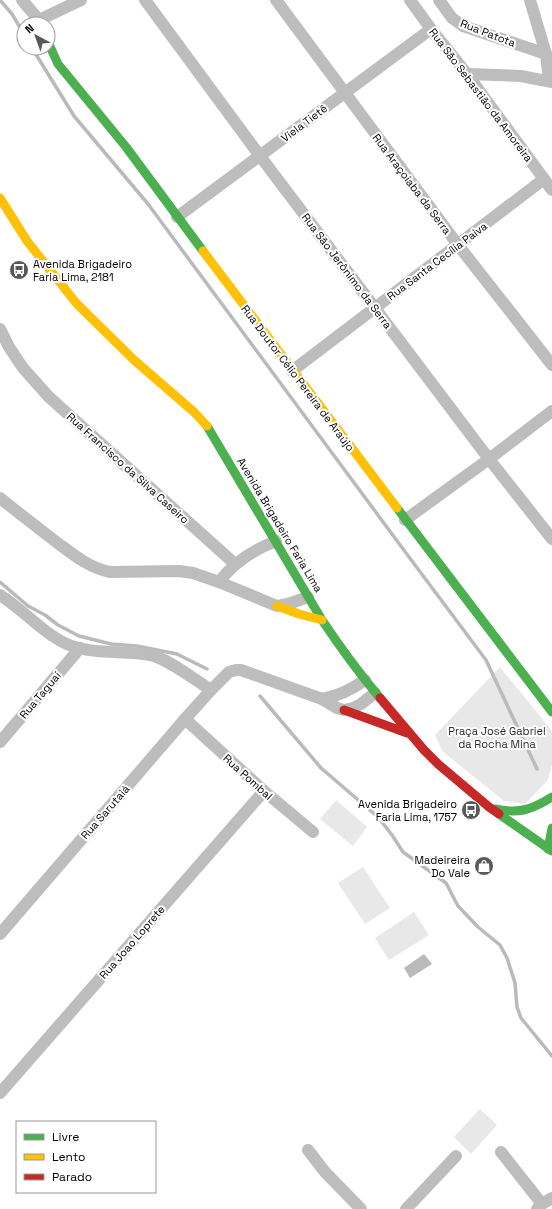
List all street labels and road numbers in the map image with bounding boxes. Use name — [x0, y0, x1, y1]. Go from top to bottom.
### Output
street label: Rua Patota — [458, 16, 518, 50]
street label: Rua São Sebastião da Amoreira — [426, 25, 536, 165]
street label: Viela Tietê — [278, 101, 330, 145]
street label: Rua Araçoiaba da Serra — [370, 131, 455, 238]
street label: Rua São Jerônimo da Serra — [299, 210, 396, 332]
street label: Rua Santa Cecília Paiva — [384, 218, 490, 303]
street label: Rua Doutor Célio Pereira de Araújo — [238, 302, 358, 454]
street label: Rua Francisco da Silva Caseiro — [64, 409, 192, 527]
street label: Avenida Brigadeiro Faria Lima — [234, 455, 326, 595]
street label: Rua Taguaí — [16, 668, 64, 721]
street label: Rua Pombal — [220, 751, 276, 803]
street label: Rua Sarutaiá — [78, 782, 133, 842]
street label: Rua Joao Loprete — [96, 902, 168, 982]

